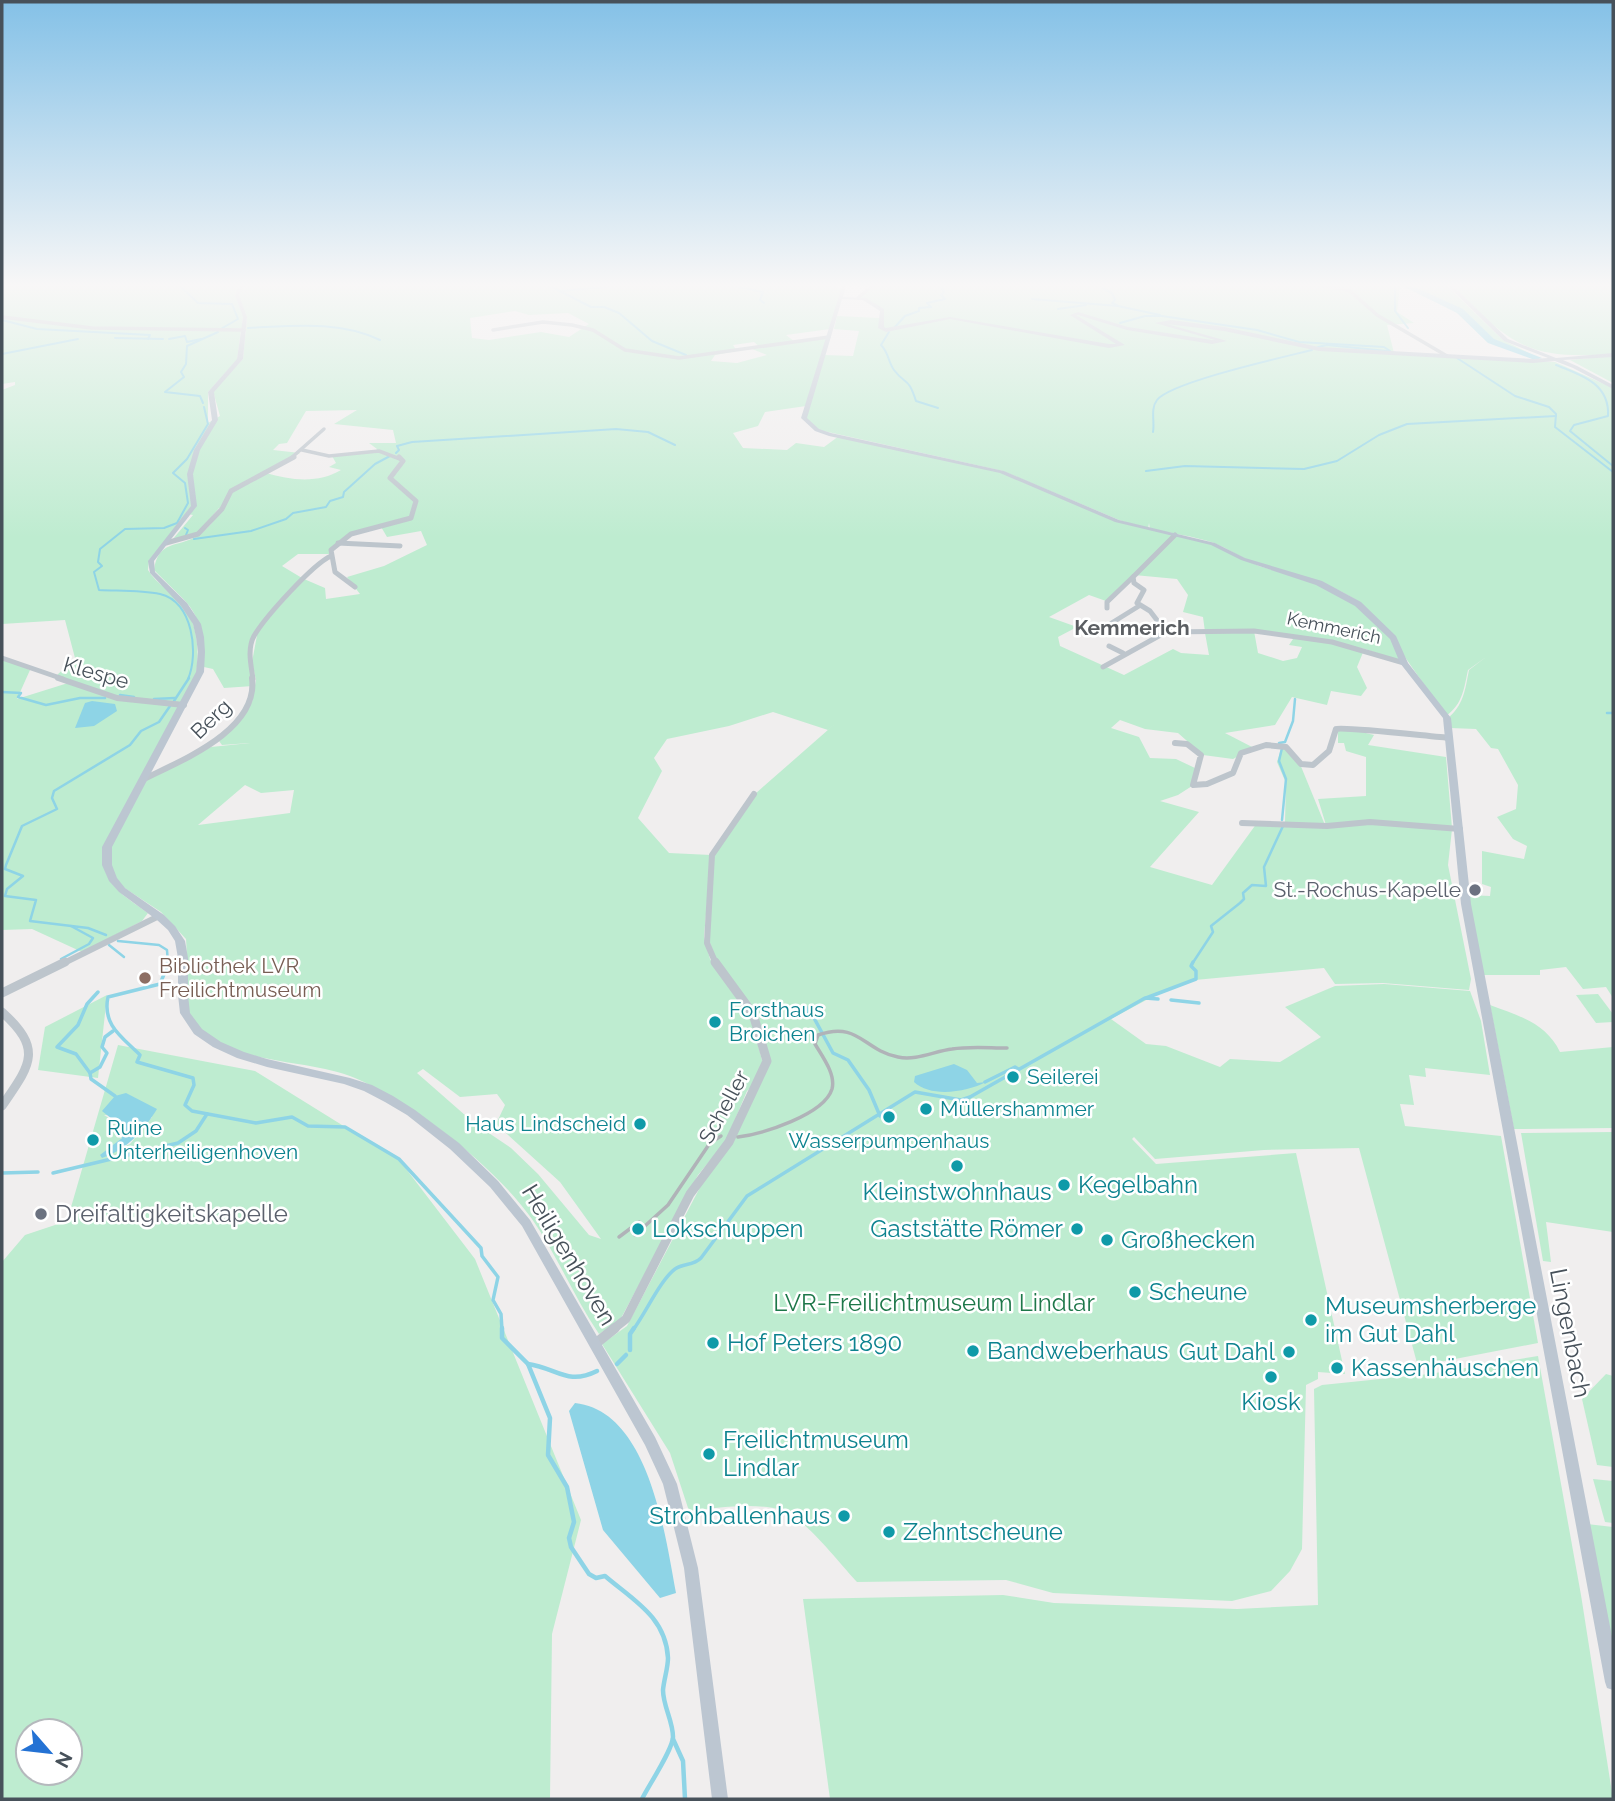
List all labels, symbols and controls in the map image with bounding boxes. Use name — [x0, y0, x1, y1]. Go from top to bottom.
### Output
street label: Kemmerich — [1285, 607, 1383, 648]
district label: Kemmerich — [1074, 615, 1190, 640]
street label: Klespe — [61, 651, 132, 694]
street label: Berg — [185, 694, 236, 744]
place label: St.-Rochus-Kapelle — [1273, 877, 1461, 902]
marker: St.-Rochus-Kapelle — [1467, 882, 1483, 898]
place label: Bibliothek LVR Freilichtmuseum — [159, 953, 322, 1002]
marker: Bibliothek LVR Freilichtmuseum — [137, 970, 153, 986]
place label: Forsthaus Broichen — [729, 997, 824, 1046]
marker: Forsthaus Broichen — [707, 1014, 723, 1030]
place label: Seilerei — [1027, 1064, 1099, 1089]
street label: Scheller — [693, 1065, 754, 1148]
marker: Seilerei — [1005, 1069, 1021, 1085]
place label: Müllershammer — [940, 1096, 1095, 1121]
marker: Müllershammer — [918, 1101, 934, 1117]
marker: Wasserpumpenhaus — [881, 1109, 897, 1125]
place label: Haus Lindscheid — [465, 1111, 626, 1136]
place label: Ruine Unterheiligenhoven — [107, 1115, 298, 1164]
marker: Haus Lindscheid — [632, 1116, 648, 1132]
place label: Wasserpumpenhaus — [789, 1128, 989, 1153]
marker: Ruine Unterheiligenhoven — [85, 1132, 101, 1148]
marker: Kleinstwohnhaus — [949, 1158, 965, 1174]
place label: Kegelbahn — [1078, 1170, 1198, 1199]
place label: Kleinstwohnhaus — [862, 1177, 1052, 1206]
marker: Kegelbahn — [1056, 1177, 1072, 1193]
street label: Heiligenhoven — [516, 1179, 623, 1331]
place label: Dreifaltigkeitskapelle — [55, 1199, 288, 1228]
marker: Dreifaltigkeitskapelle — [33, 1206, 49, 1222]
place label: Lokschuppen — [652, 1214, 803, 1243]
place label: Gaststätte Römer — [870, 1214, 1064, 1243]
marker: Lokschuppen — [630, 1221, 646, 1237]
marker: Gaststätte Römer — [1069, 1221, 1085, 1237]
place label: Großhecken — [1121, 1225, 1255, 1254]
marker: Großhecken — [1099, 1232, 1115, 1248]
street label: Lingenbach — [1544, 1266, 1597, 1400]
place label: Scheune — [1149, 1277, 1247, 1306]
marker: Scheune — [1127, 1284, 1143, 1300]
park label: LVR-Freilichtmuseum Lindlar — [773, 1288, 1095, 1317]
place label: Museumsherberge im Gut Dahl — [1325, 1291, 1536, 1348]
marker: Museumsherberge im Gut Dahl — [1303, 1312, 1319, 1328]
place label: Hof Peters 1890 — [727, 1328, 902, 1357]
marker: Hof Peters 1890 — [705, 1335, 721, 1351]
place label: Bandweberhaus — [987, 1336, 1168, 1365]
place label: Gut Dahl — [1179, 1337, 1275, 1366]
marker: Bandweberhaus — [965, 1343, 981, 1359]
marker: Gut Dahl — [1281, 1344, 1297, 1360]
place label: Kassenhäuschen — [1351, 1353, 1539, 1382]
marker: Kassenhäuschen — [1329, 1360, 1345, 1376]
marker: Kiosk — [1263, 1369, 1279, 1385]
place label: Kiosk — [1241, 1387, 1301, 1416]
place label: Freilichtmuseum Lindlar — [723, 1425, 909, 1482]
marker: Freilichtmuseum Lindlar — [701, 1446, 717, 1462]
place label: Strohballenhaus — [649, 1501, 830, 1530]
marker: Strohballenhaus — [836, 1508, 852, 1524]
place label: Zehntscheune — [903, 1517, 1063, 1546]
marker: Zehntscheune — [881, 1524, 897, 1540]
north arrow — [14, 1717, 84, 1787]
text: N — [51, 1748, 77, 1772]

